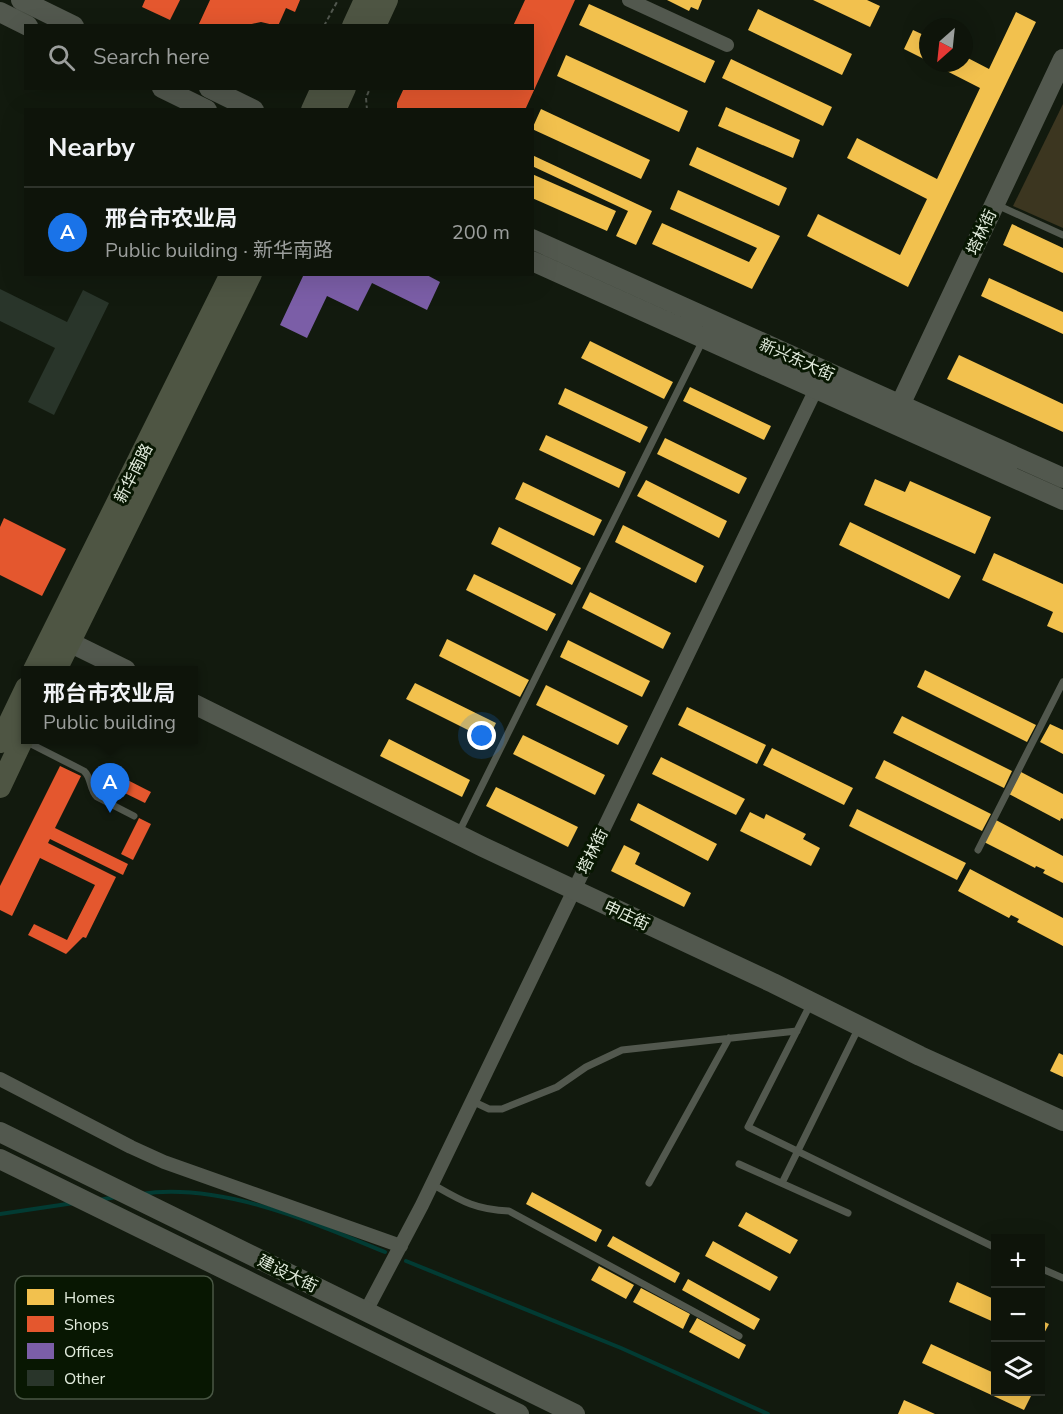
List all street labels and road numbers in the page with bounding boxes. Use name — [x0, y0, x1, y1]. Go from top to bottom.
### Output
street label: 塔林街 — [962, 206, 1002, 259]
street label: 新兴东大街 — [756, 334, 838, 386]
street label: 新华南路 — [110, 440, 158, 507]
street label: 塔林街 — [572, 825, 613, 878]
street label: 申庄街 — [600, 896, 653, 936]
street label: 建设大街 — [254, 1250, 321, 1298]

